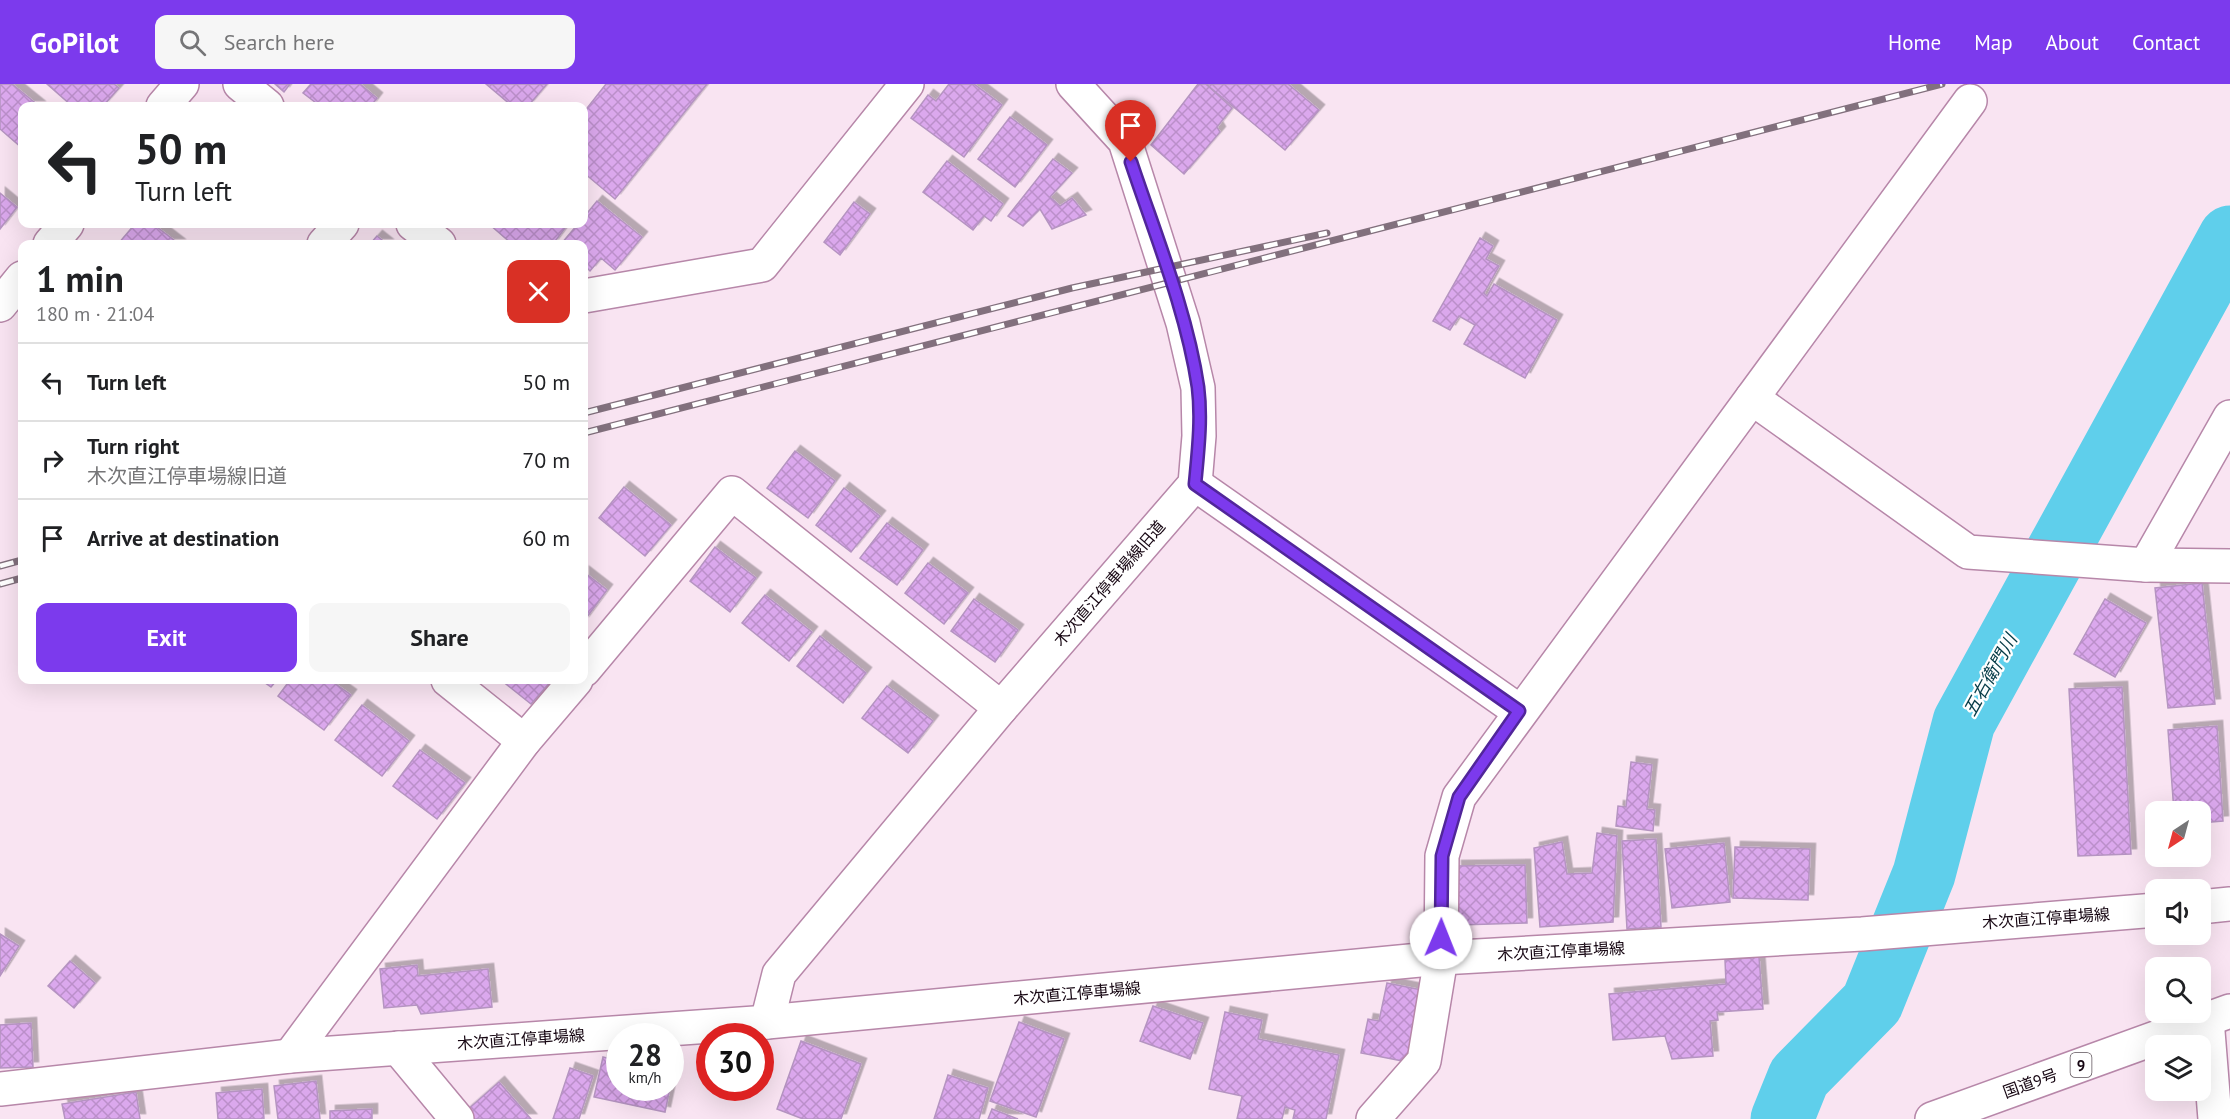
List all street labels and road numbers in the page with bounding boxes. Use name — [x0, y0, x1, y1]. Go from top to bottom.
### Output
street label: 木次直江停車場線旧道 — [1049, 516, 1169, 650]
street label: 木次直江停車場線 — [1981, 904, 2111, 932]
street label: 木次直江停車場線 — [1497, 938, 1625, 964]
street label: 木次直江停車場線 — [1012, 977, 1142, 1009]
street label: 木次直江停車場線 — [456, 1025, 586, 1053]
road number: 9 — [2070, 1053, 2092, 1077]
street label: 国道9号 — [2000, 1064, 2060, 1102]

